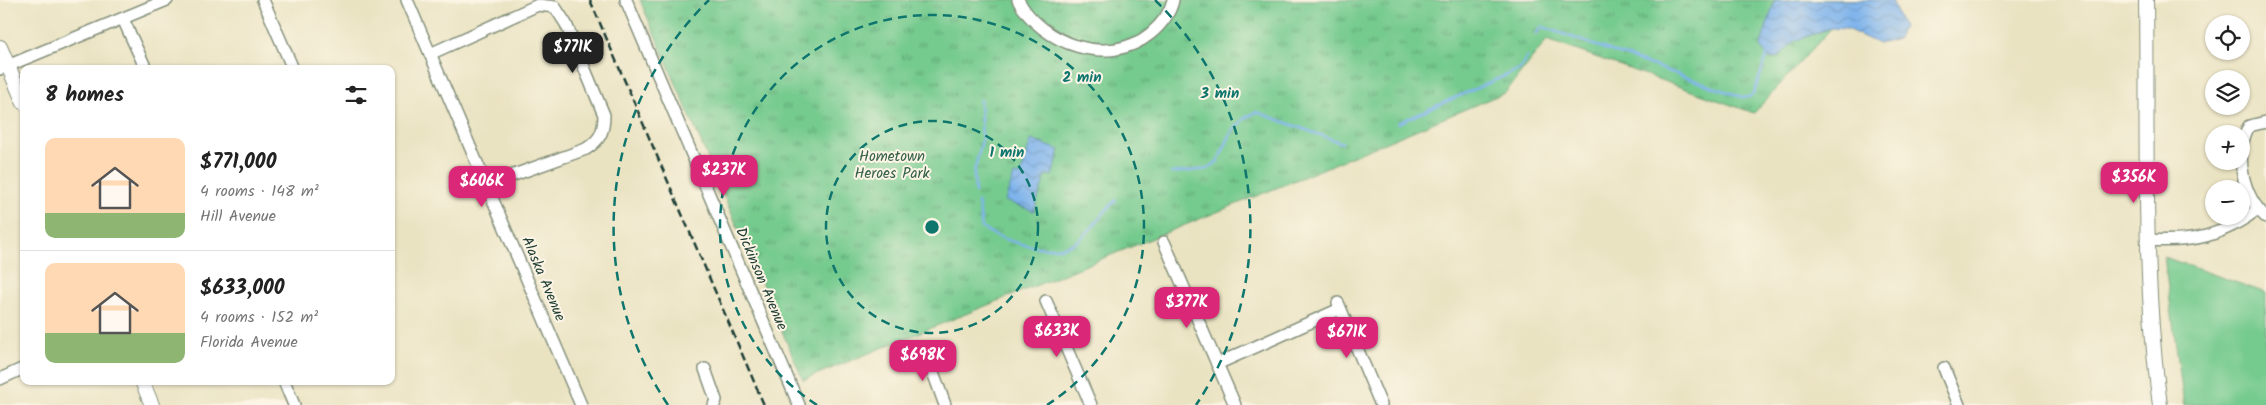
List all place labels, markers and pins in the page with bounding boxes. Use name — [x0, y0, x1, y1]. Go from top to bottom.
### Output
pin: $771K — [538, 32, 608, 74]
pin: $237K — [689, 154, 759, 197]
pin: $356K — [2099, 162, 2169, 204]
pin: $606K — [447, 166, 517, 208]
centre of rings — [923, 218, 941, 236]
pin: $377K — [1152, 286, 1222, 329]
pin: $633K — [1022, 316, 1092, 358]
pin: $671K — [1312, 316, 1382, 359]
pin: $698K — [888, 340, 958, 382]

